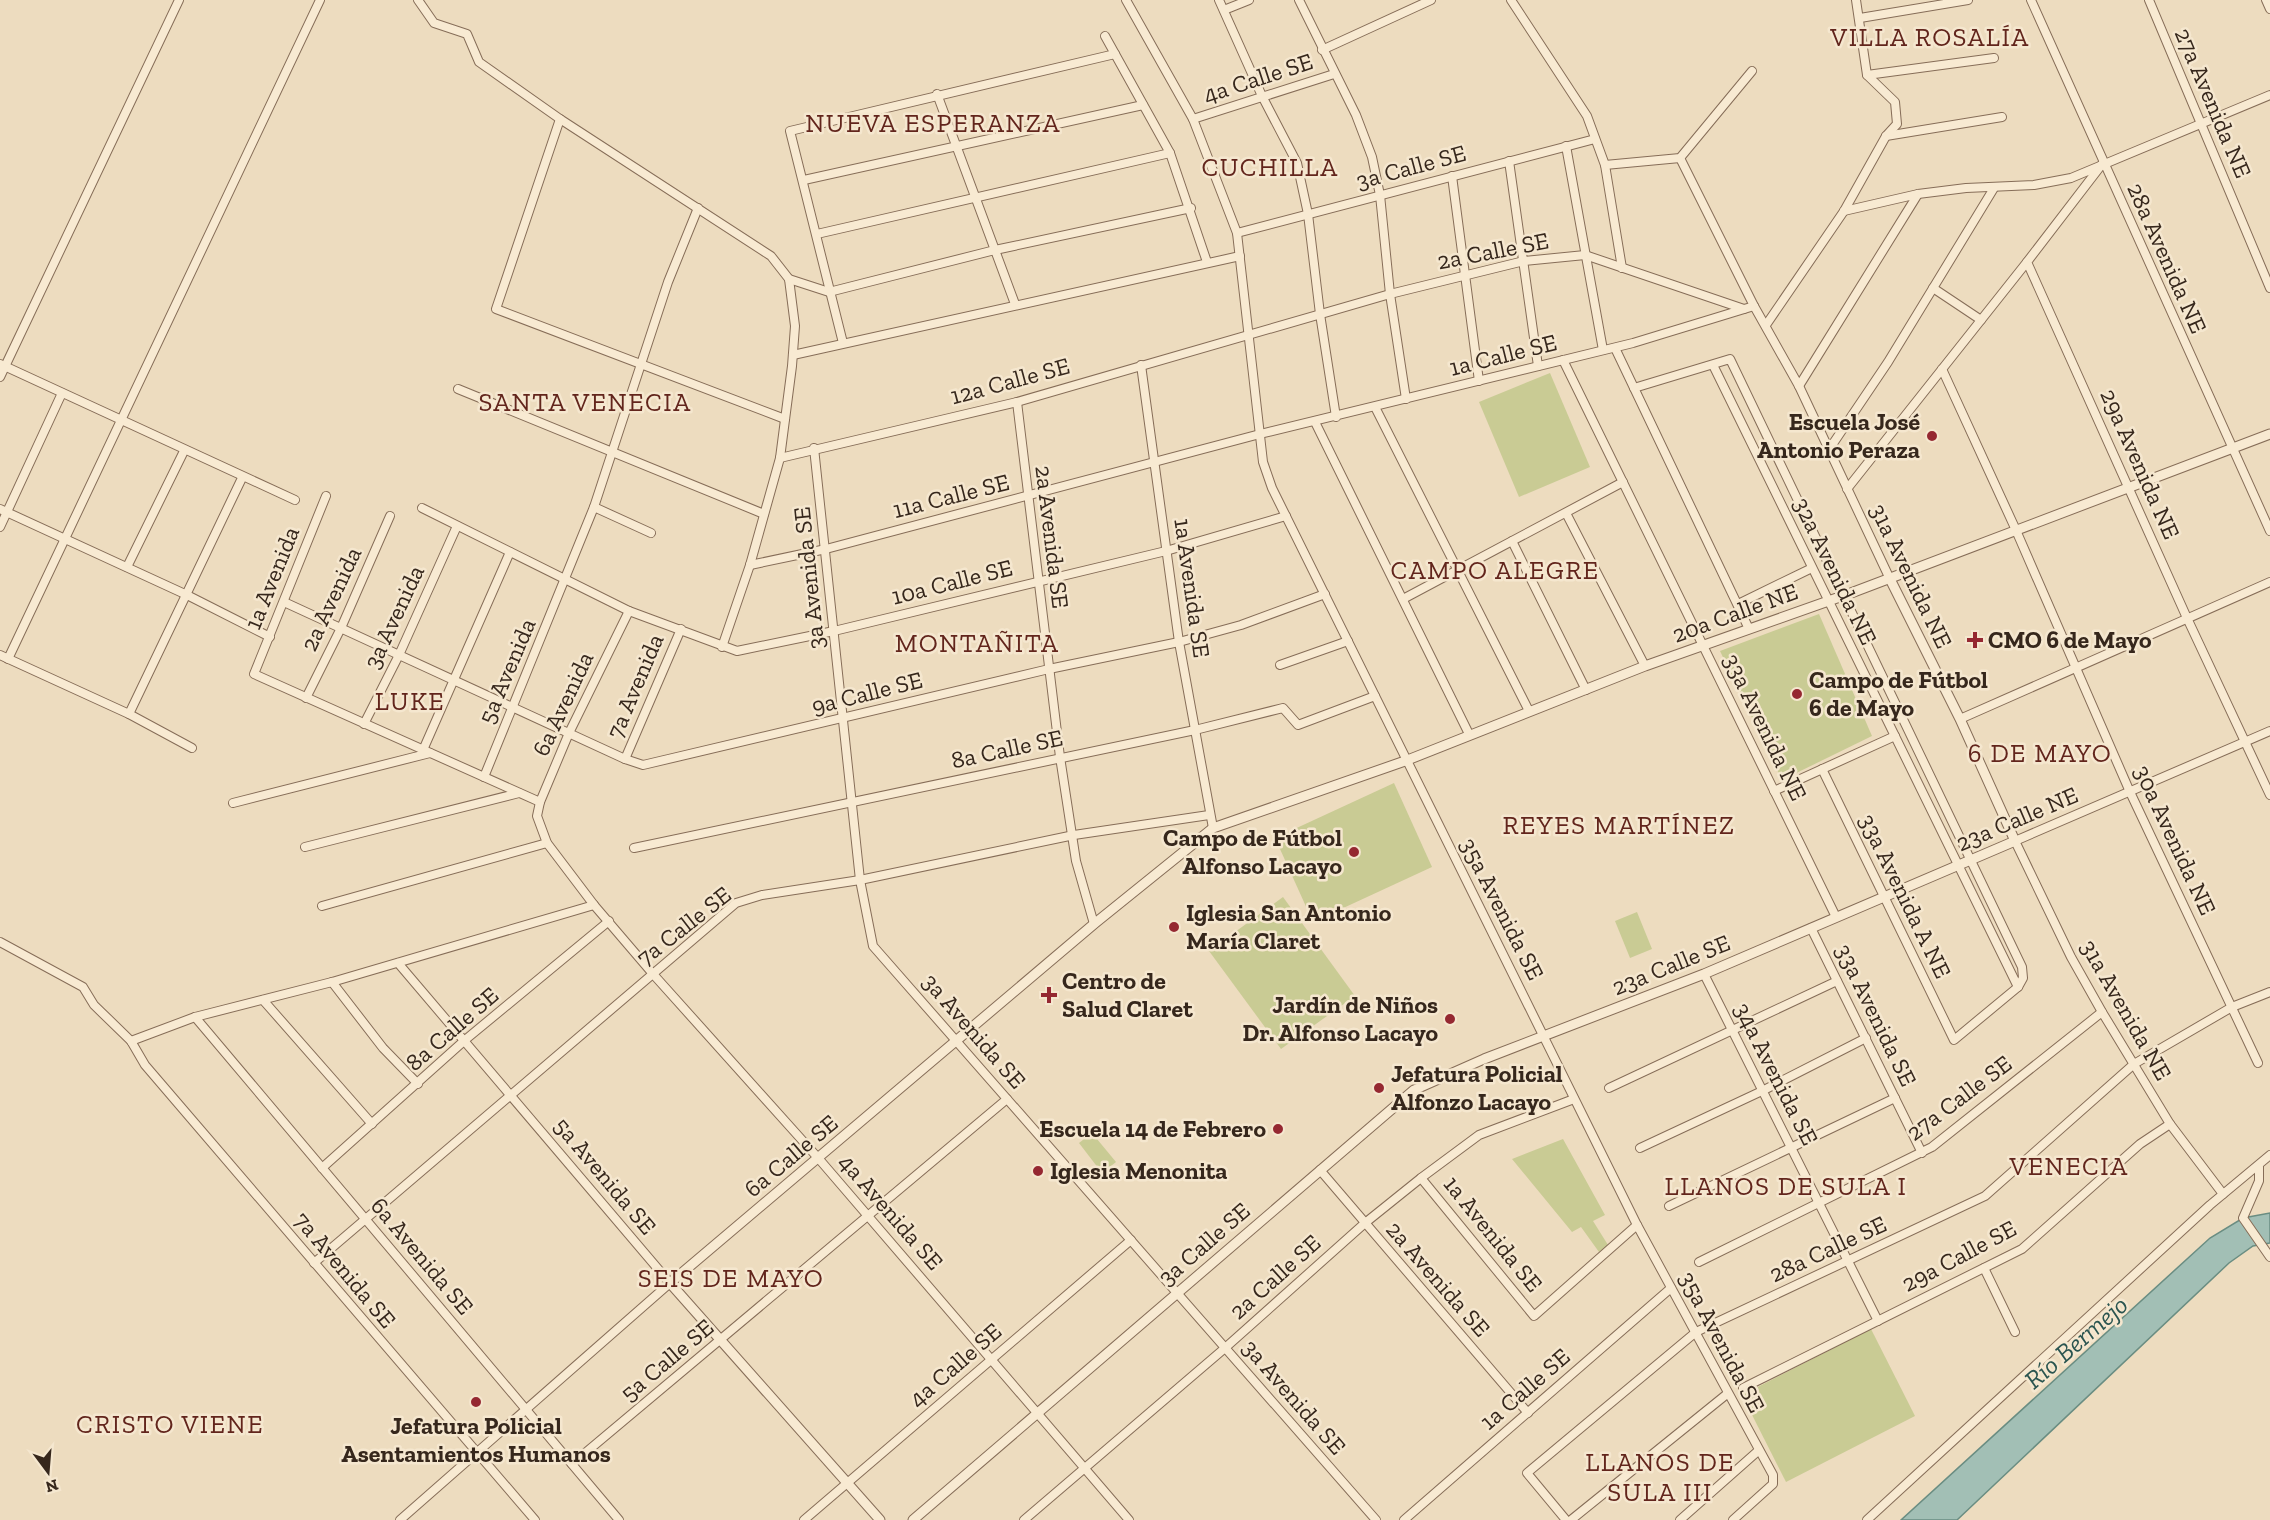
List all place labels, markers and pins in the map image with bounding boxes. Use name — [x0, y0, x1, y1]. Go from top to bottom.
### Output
place label: Escuela José Antonio Peraza — [1757, 407, 1920, 464]
marker: Escuela José Antonio Peraza — [1925, 429, 1939, 443]
place label: CMO 6 de Mayo — [1988, 625, 2152, 654]
marker: CMO 6 de Mayo — [1966, 631, 1984, 649]
place label: Campo de Fútbol 6 de Mayo — [1809, 665, 1988, 722]
marker: Campo de Fútbol 6 de Mayo — [1790, 687, 1804, 701]
place label: Campo de Fútbol Alfonso Lacayo — [1163, 823, 1342, 880]
marker: Campo de Fútbol Alfonso Lacayo — [1347, 845, 1361, 859]
place label: Iglesia San Antonio María Claret — [1186, 898, 1392, 955]
marker: Iglesia San Antonio María Claret — [1167, 920, 1181, 934]
place label: Centro de Salud Claret — [1062, 966, 1193, 1023]
marker: Centro de Salud Claret — [1040, 986, 1058, 1004]
place label: Jardín de Niños Dr. Alfonso Lacayo — [1242, 990, 1438, 1047]
marker: Jardín de Niños Dr. Alfonso Lacayo — [1443, 1012, 1457, 1026]
place label: Jefatura Policial Alfonzo Lacayo — [1391, 1059, 1563, 1116]
marker: Jefatura Policial Alfonzo Lacayo — [1372, 1081, 1386, 1095]
place label: Escuela 14 de Febrero — [1039, 1114, 1266, 1143]
marker: Escuela 14 de Febrero — [1271, 1122, 1285, 1136]
place label: Iglesia Menonita — [1050, 1156, 1228, 1185]
marker: Iglesia Menonita — [1031, 1164, 1045, 1178]
marker: Jefatura Policial Asentamientos Humanos — [469, 1395, 483, 1409]
place label: Jefatura Policial Asentamientos Humanos — [341, 1411, 611, 1468]

